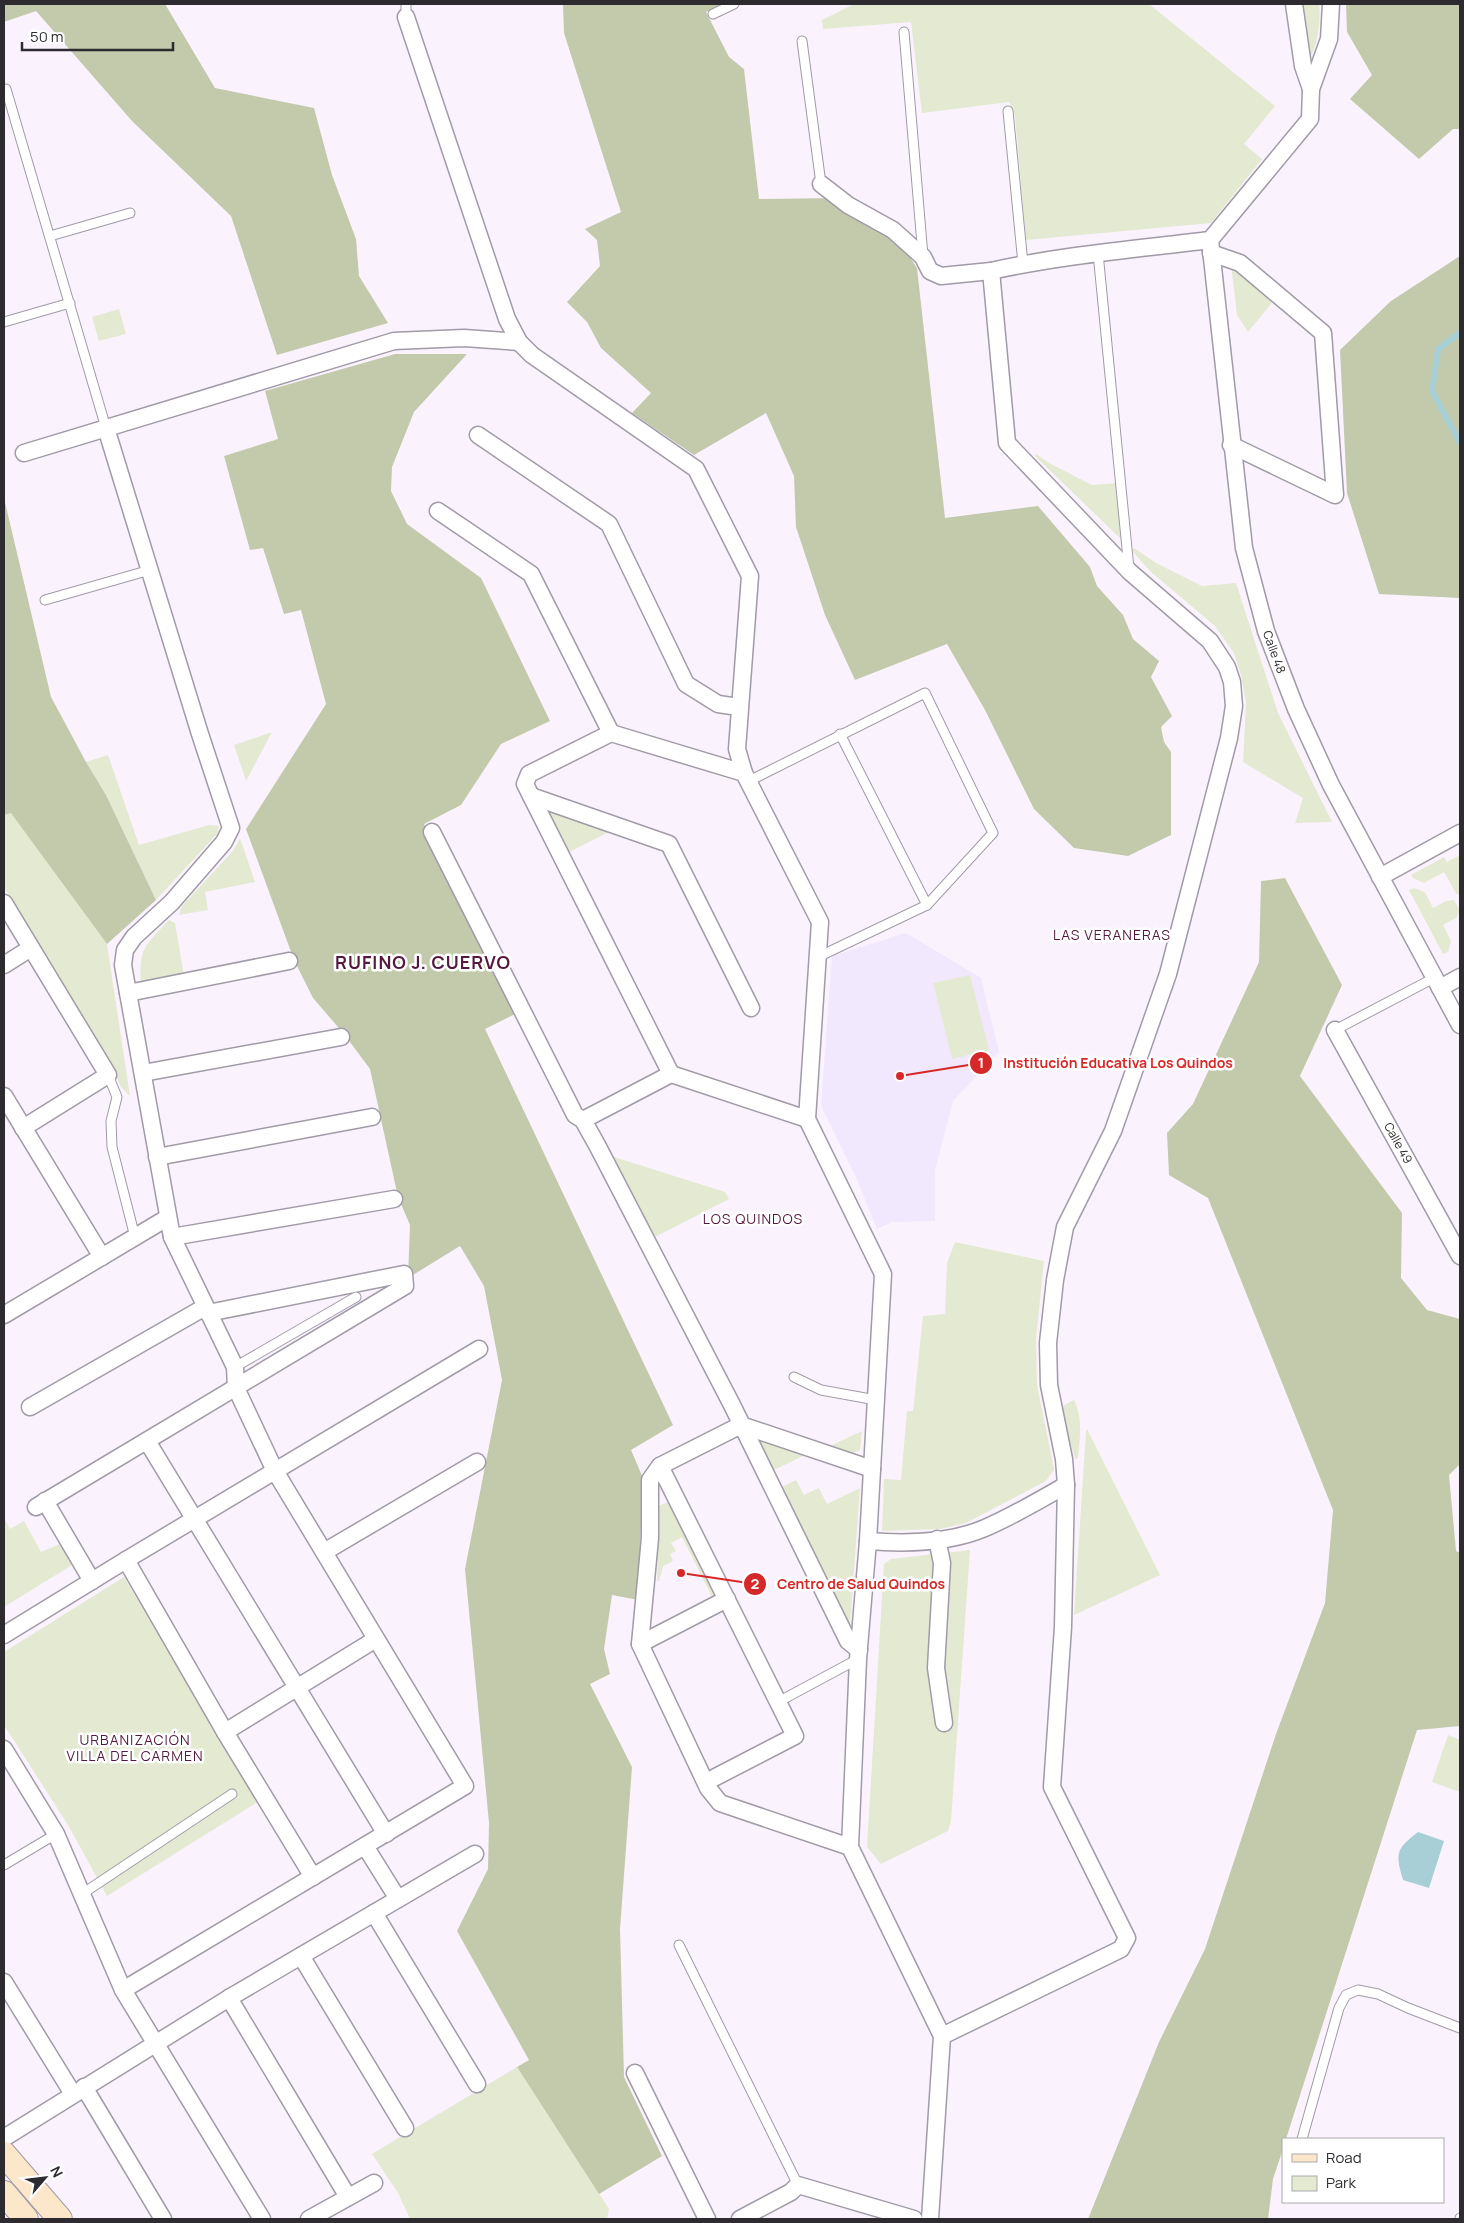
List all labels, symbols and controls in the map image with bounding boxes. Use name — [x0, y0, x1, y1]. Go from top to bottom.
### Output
scale bar — [22, 20, 174, 52]
text: 50 m — [30, 26, 64, 47]
street label: Calle 48 — [1259, 628, 1290, 676]
district label: LAS VERANERAS — [1053, 925, 1171, 944]
district label: RUFINO J. CUERVO — [335, 950, 511, 974]
callout: Institución Educativa Los Quindos — [969, 1048, 1243, 1077]
text: 1 — [978, 1052, 984, 1073]
text: Institución Educativa Los Quindos — [1003, 1053, 1233, 1072]
street label: Calle 49 — [1380, 1119, 1417, 1166]
district label: LOS QUINDOS — [703, 1209, 803, 1228]
callout: Centro de Salud Quindos — [742, 1569, 955, 1598]
text: 2 — [751, 1573, 760, 1594]
text: Centro de Salud Quindos — [777, 1574, 945, 1593]
district label: URBANIZACIÓN VILLA DEL CARMEN — [66, 1730, 204, 1765]
legend — [1282, 2138, 1444, 2203]
text: Road — [1326, 2147, 1362, 2168]
north arrow — [20, 2153, 70, 2203]
text: N — [46, 2163, 68, 2181]
text: Park — [1326, 2172, 1356, 2193]

